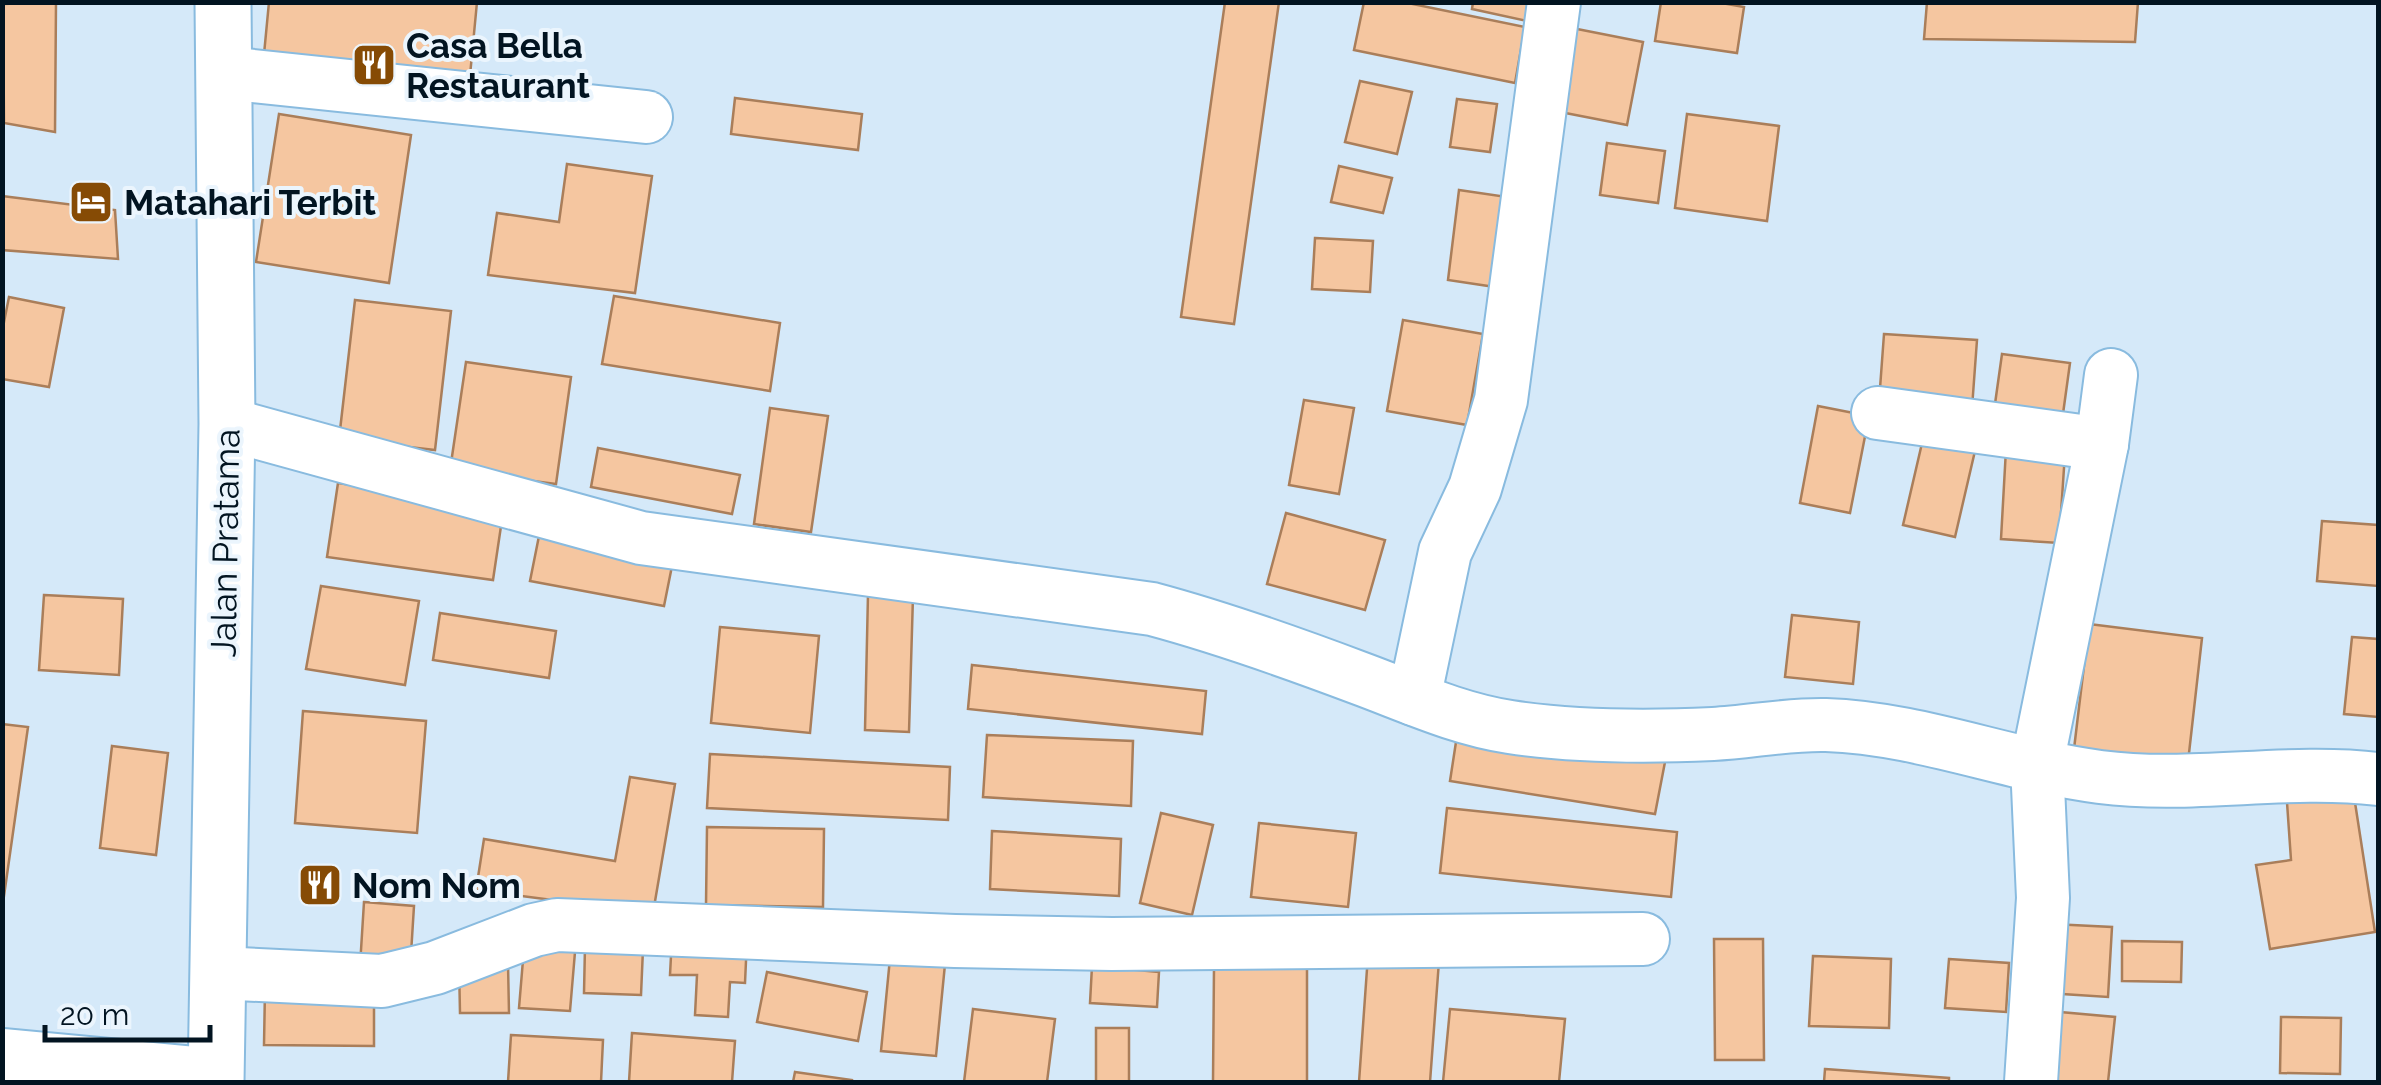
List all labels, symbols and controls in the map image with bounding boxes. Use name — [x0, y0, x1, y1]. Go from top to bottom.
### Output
place label: Casa Bella Restaurant — [406, 25, 591, 106]
restaurant icon: Casa Bella Restaurant — [351, 42, 397, 88]
hotel icon: Matahari Terbit — [68, 179, 114, 225]
place label: Matahari Terbit — [124, 182, 376, 223]
street label: Jalan Pratama — [203, 428, 247, 658]
restaurant icon: Nom Nom — [297, 862, 343, 908]
place label: Nom Nom — [352, 865, 521, 906]
scale bar — [45, 980, 210, 1042]
text: 20 m — [60, 997, 129, 1032]

